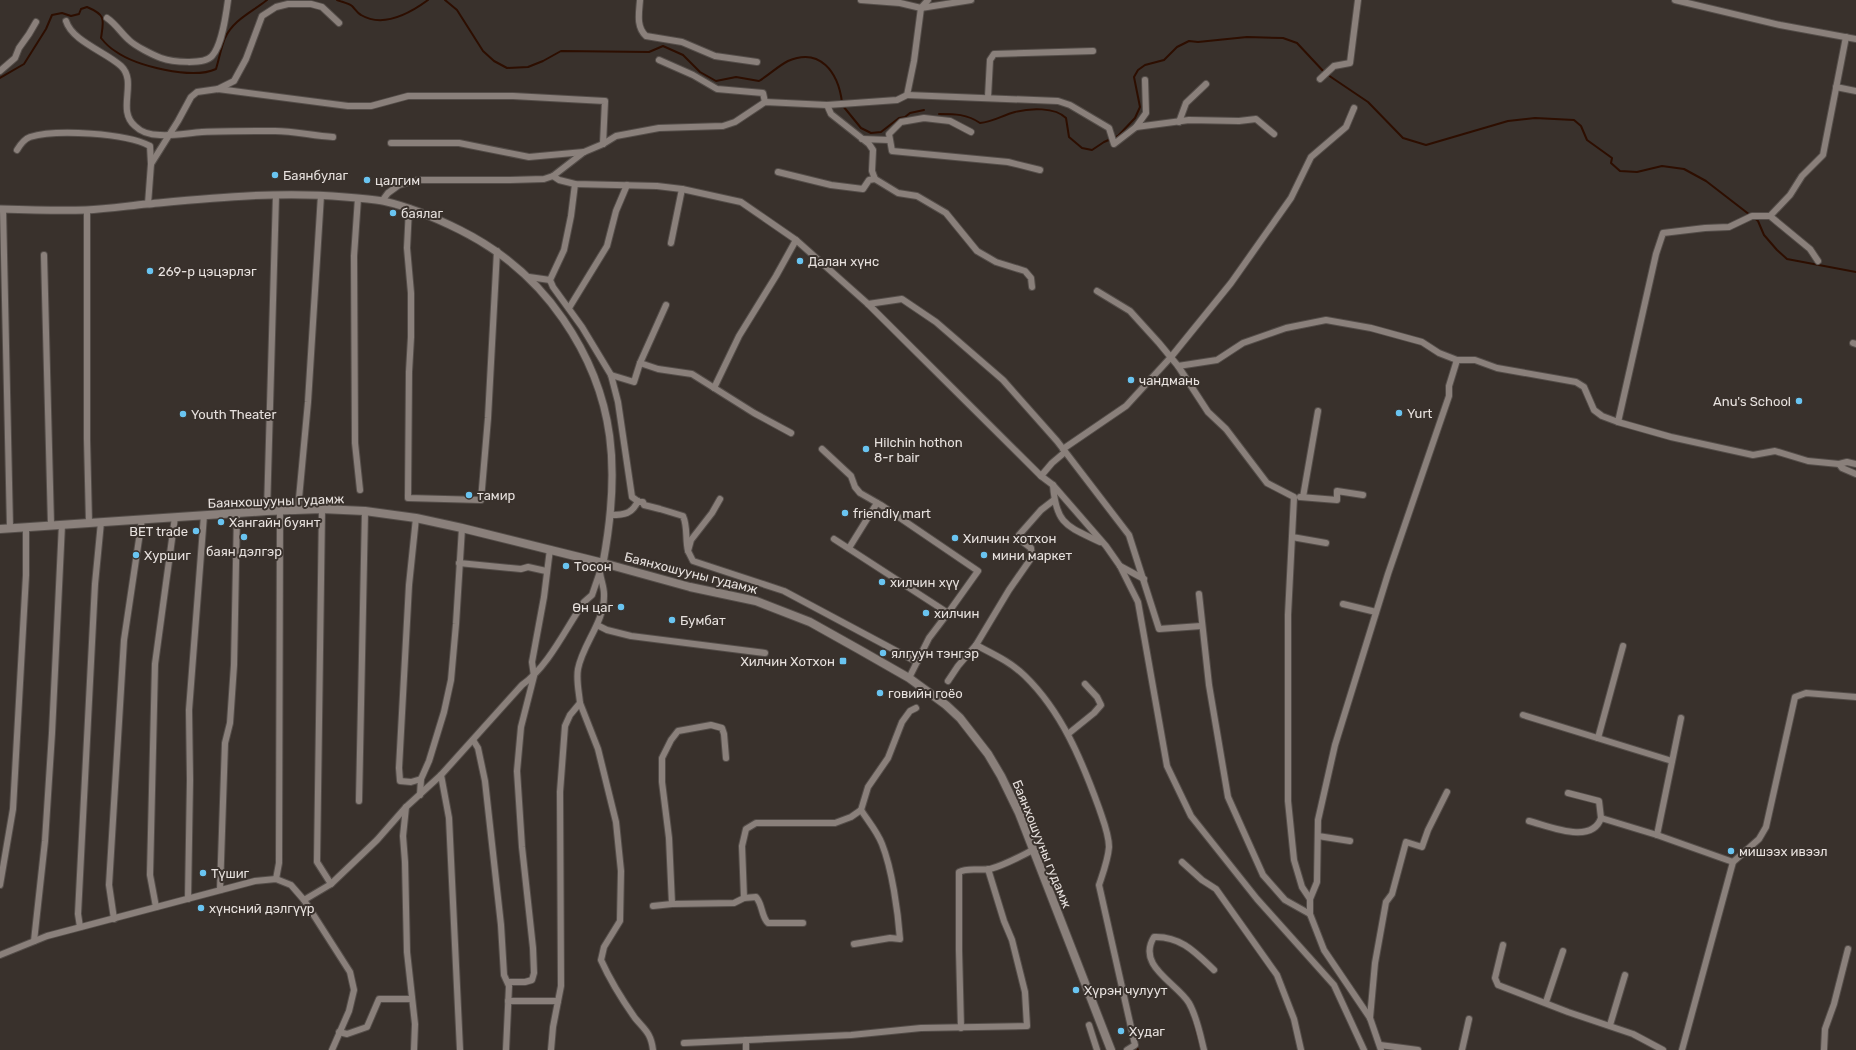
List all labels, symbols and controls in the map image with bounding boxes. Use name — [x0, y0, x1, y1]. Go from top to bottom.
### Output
place label: Баянбулаг — [283, 168, 348, 183]
marker: Баянбулаг — [270, 170, 280, 180]
place label: цалгим — [375, 173, 420, 188]
marker: цалгим — [362, 175, 372, 185]
place label: баялаг — [401, 206, 444, 221]
marker: баялаг — [388, 208, 398, 218]
place label: Далан хүнс — [808, 254, 879, 269]
marker: Далан хүнс — [795, 256, 805, 266]
place label: 269-р цэцэрлэг — [158, 264, 257, 279]
marker: 269-р цэцэрлэг — [145, 266, 155, 276]
place label: чандмань — [1139, 373, 1200, 388]
marker: чандмань — [1126, 375, 1136, 385]
place label: Anu's School — [1713, 394, 1791, 409]
marker: Anu's School — [1794, 396, 1804, 406]
place label: Yurt — [1407, 406, 1432, 421]
place label: Youth Theater — [191, 407, 276, 422]
marker: Yurt — [1394, 408, 1404, 418]
marker: Youth Theater — [178, 409, 188, 419]
place label: Hilchin hothon 8-r bair — [874, 435, 963, 465]
marker: Hilchin hothon 8-r bair — [861, 444, 871, 454]
place label: тамир — [477, 488, 516, 503]
marker: тамир — [464, 490, 474, 500]
street label: Баянхошууны гудамж — [207, 491, 345, 511]
place label: friendly mart — [853, 506, 931, 521]
marker: friendly mart — [840, 508, 850, 518]
place label: Хангайн буянт — [229, 515, 321, 530]
marker: Хангайн буянт — [216, 517, 226, 527]
place label: BET trade — [129, 524, 188, 539]
marker: BET trade — [191, 526, 201, 536]
place label: Хилчин хотхон — [963, 531, 1056, 546]
marker: баян дэлгэр — [239, 532, 249, 542]
marker: Хилчин хотхон — [950, 533, 960, 543]
place label: баян дэлгэр — [206, 544, 282, 559]
place label: Хуршиг — [144, 548, 191, 563]
place label: мини маркет — [992, 548, 1073, 563]
street label: Баянхошууны гудамж — [623, 549, 760, 597]
marker: Хуршиг — [131, 550, 141, 560]
marker: мини маркет — [979, 550, 989, 560]
place label: Тосон — [574, 559, 612, 574]
marker: Тосон — [561, 561, 571, 571]
place label: хилчин хүү — [890, 575, 960, 590]
marker: хилчин хүү — [877, 577, 887, 587]
place label: Өн цаг — [572, 600, 613, 615]
marker: Өн цаг — [616, 602, 626, 612]
place label: хилчин — [934, 606, 979, 621]
marker: хилчин — [921, 608, 931, 618]
place label: Бумбат — [680, 613, 726, 628]
marker: Бумбат — [667, 615, 677, 625]
place label: ялгуун тэнгэр — [891, 646, 979, 661]
marker: ялгуун тэнгэр — [878, 648, 888, 658]
place label: Хилчин Хотхон — [740, 654, 835, 669]
marker: Хилчин Хотхон — [838, 656, 848, 666]
place label: говийн гоёо — [888, 686, 963, 701]
marker: говийн гоёо — [875, 688, 885, 698]
street label: Баянхошууны гудамж — [1009, 778, 1075, 911]
place label: мишээх ивээл — [1739, 844, 1828, 859]
marker: мишээх ивээл — [1726, 846, 1736, 856]
place label: Түшиг — [211, 866, 250, 881]
marker: Түшиг — [198, 868, 208, 878]
place label: хүнсний дэлгүүр — [209, 901, 315, 916]
marker: хүнсний дэлгүүр — [196, 903, 206, 913]
place label: Хүрэн чулуут — [1084, 983, 1168, 998]
marker: Хүрэн чулуут — [1071, 985, 1081, 995]
place label: Худаг — [1129, 1024, 1165, 1039]
marker: Худаг — [1116, 1026, 1126, 1036]

